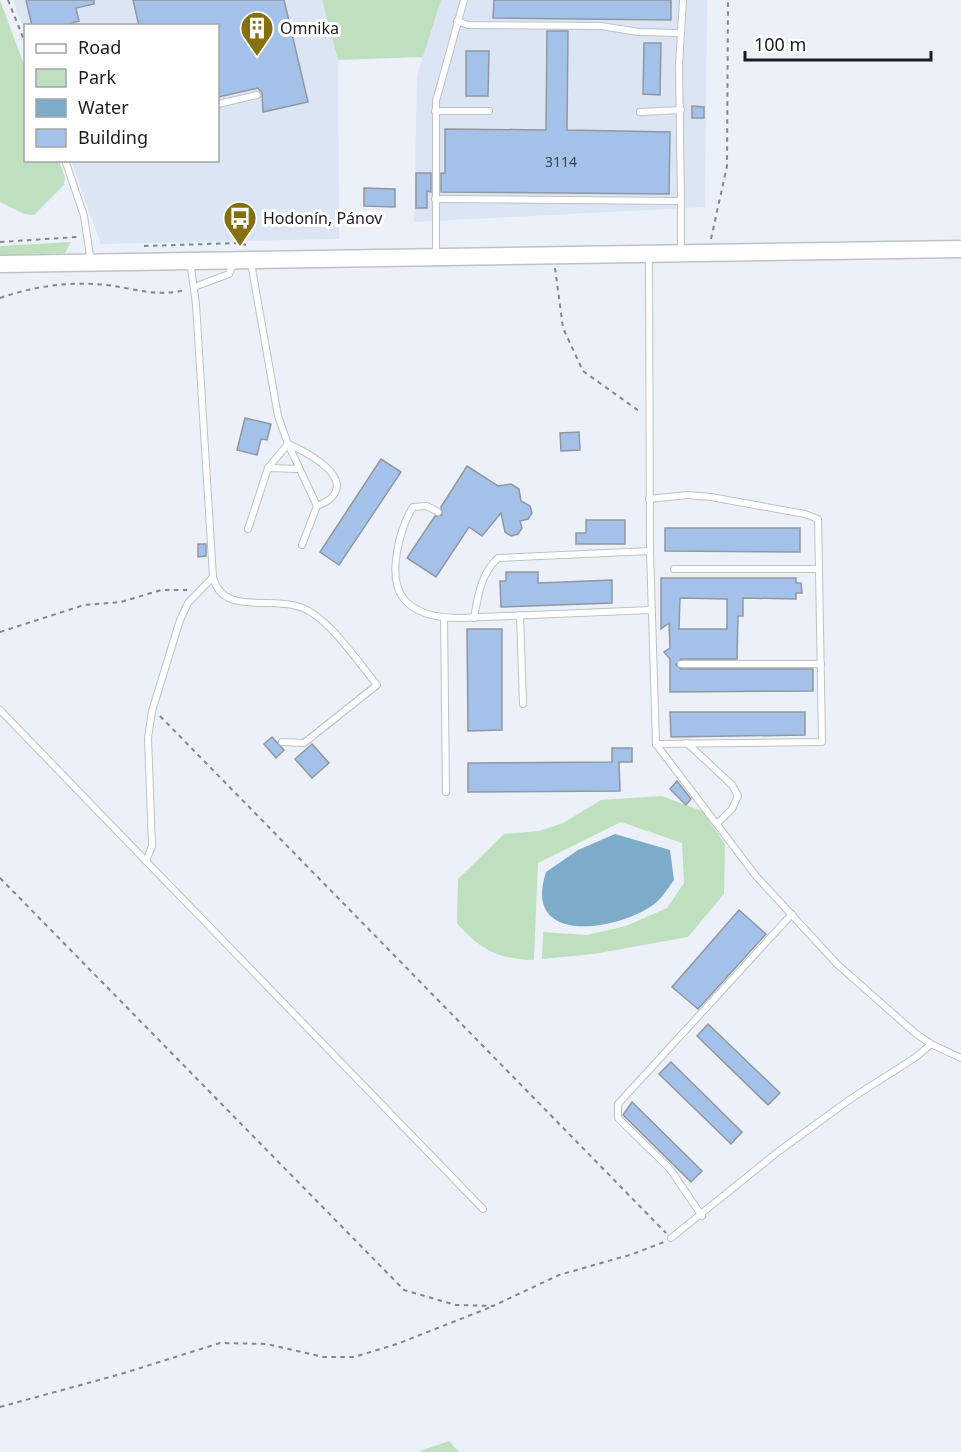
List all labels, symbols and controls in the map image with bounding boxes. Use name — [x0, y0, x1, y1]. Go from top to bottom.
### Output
building icon: Omnika — [239, 10, 275, 57]
place label: Omnika — [280, 17, 339, 39]
legend — [24, 24, 219, 162]
scale bar — [745, 24, 931, 62]
text: 100 m — [754, 32, 806, 56]
text: Road — [78, 35, 121, 59]
text: Park — [78, 65, 116, 89]
text: Water — [78, 95, 129, 119]
text: Building — [78, 125, 148, 149]
house number: 3114 — [545, 152, 577, 171]
bus stop icon: Hodonín, Pánov — [222, 200, 258, 247]
place label: Hodonín, Pánov — [263, 207, 383, 229]

